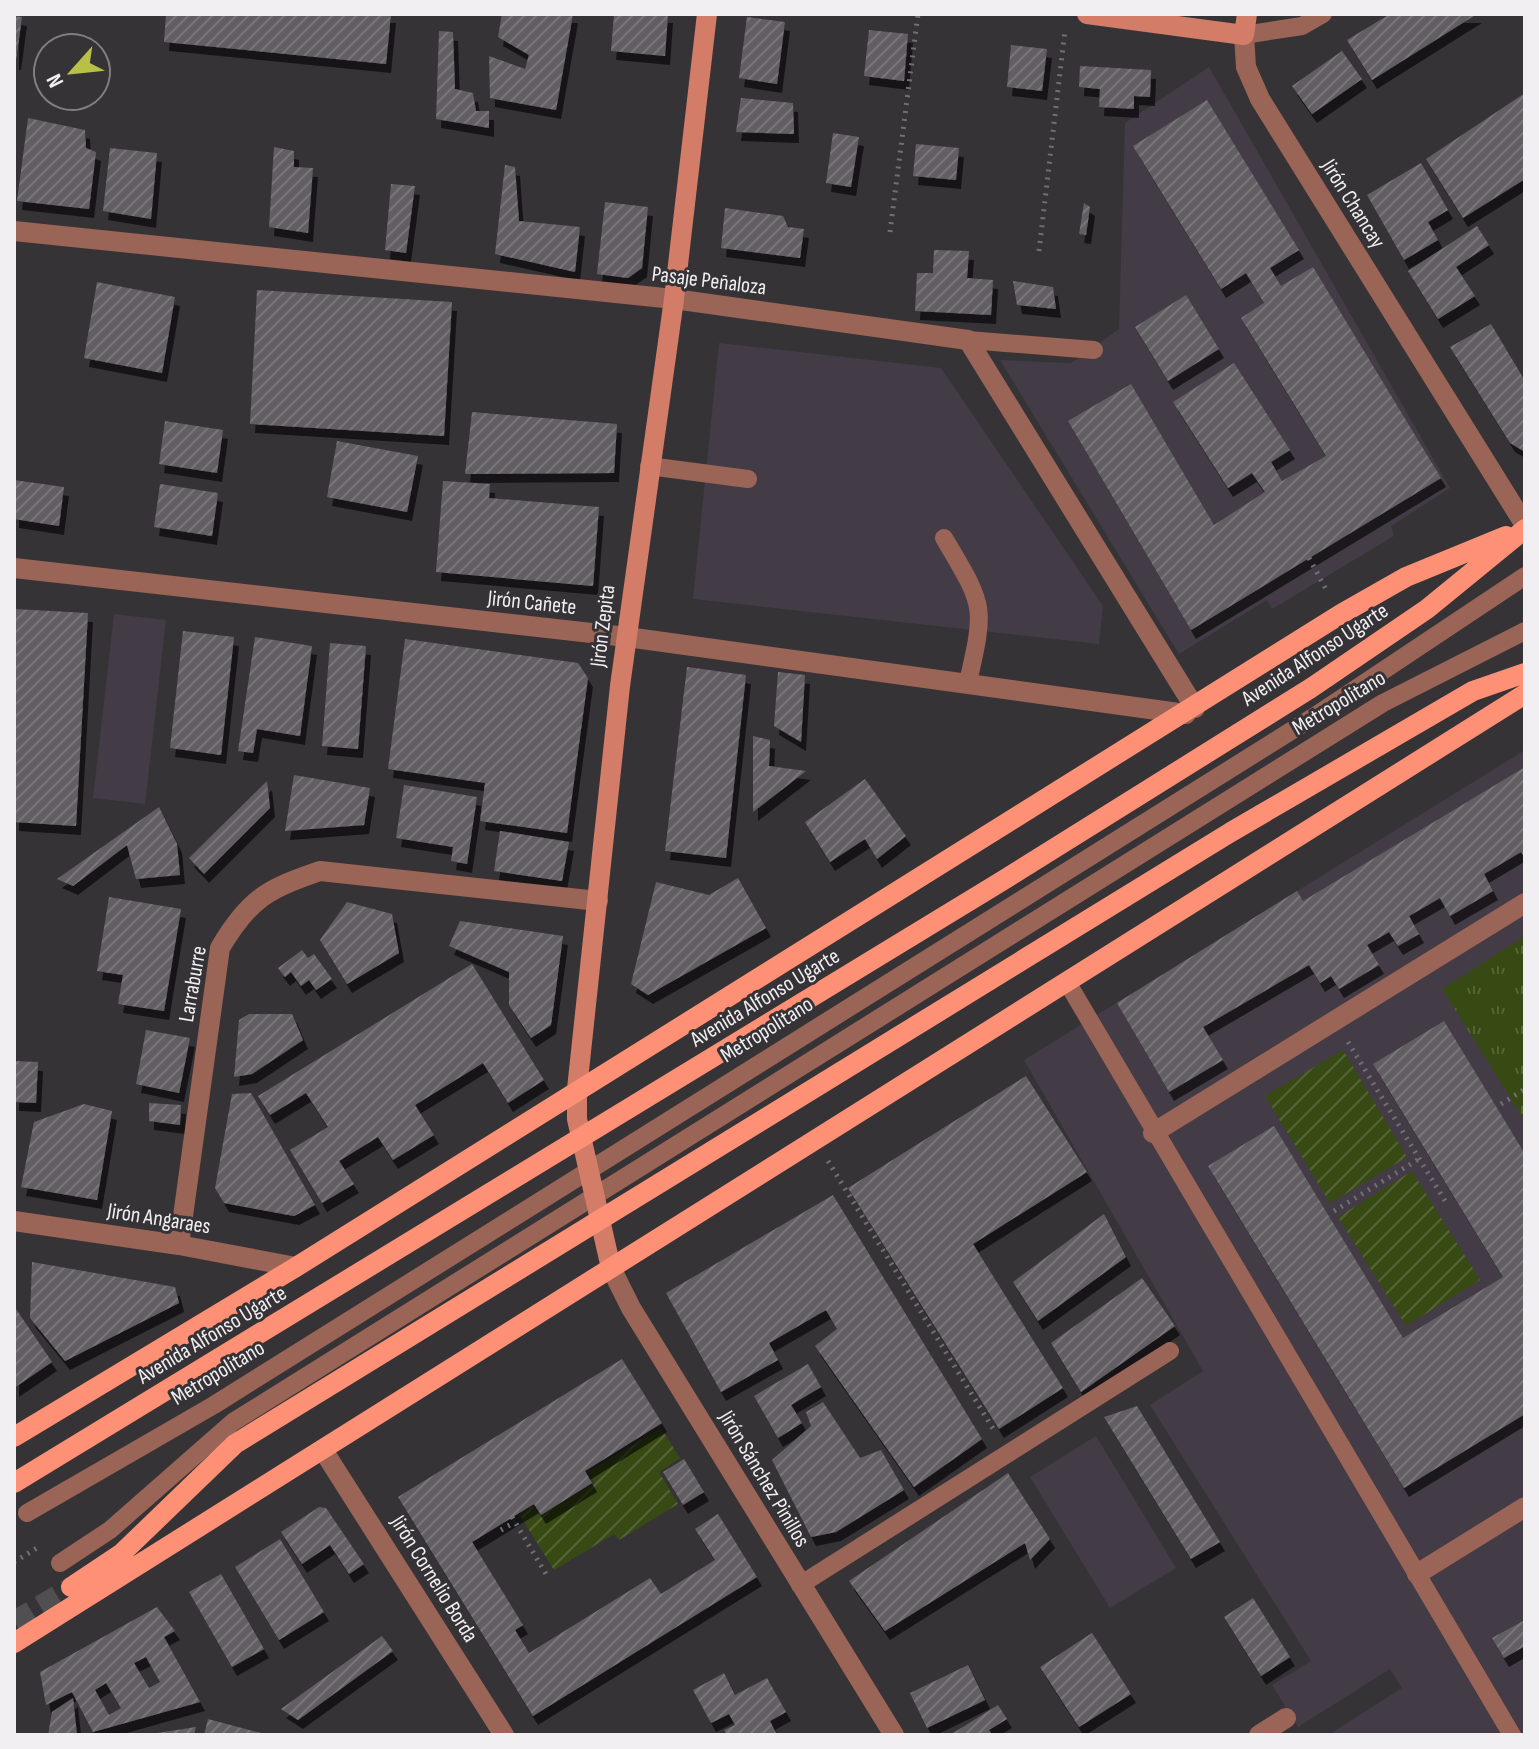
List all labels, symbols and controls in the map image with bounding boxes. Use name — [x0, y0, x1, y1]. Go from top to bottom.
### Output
north arrow — [32, 32, 112, 112]
text: N — [41, 69, 70, 92]
street label: Jirón Chancay — [1315, 154, 1391, 254]
street label: Pasaje Peñaloza — [650, 261, 768, 301]
street label: Jirón Zepita — [584, 583, 621, 670]
street label: Jirón Cañete — [485, 585, 578, 621]
street label: Avenida Alfonso Ugarte — [1236, 598, 1393, 713]
street label: Metropolitano — [1287, 665, 1391, 741]
street label: Avenida Alfonso Ugarte — [685, 943, 845, 1054]
street label: Larraburre — [173, 944, 213, 1024]
street label: Metropolitano — [716, 991, 818, 1069]
street label: Jirón Angaraes — [105, 1197, 213, 1240]
street label: Avenida Alfonso Ugarte — [132, 1280, 292, 1391]
street label: Metropolitano — [166, 1335, 270, 1411]
street label: Jirón Sánchez Pinillos — [712, 1405, 815, 1552]
street label: Jirón Cornelio Borda — [384, 1510, 484, 1647]

